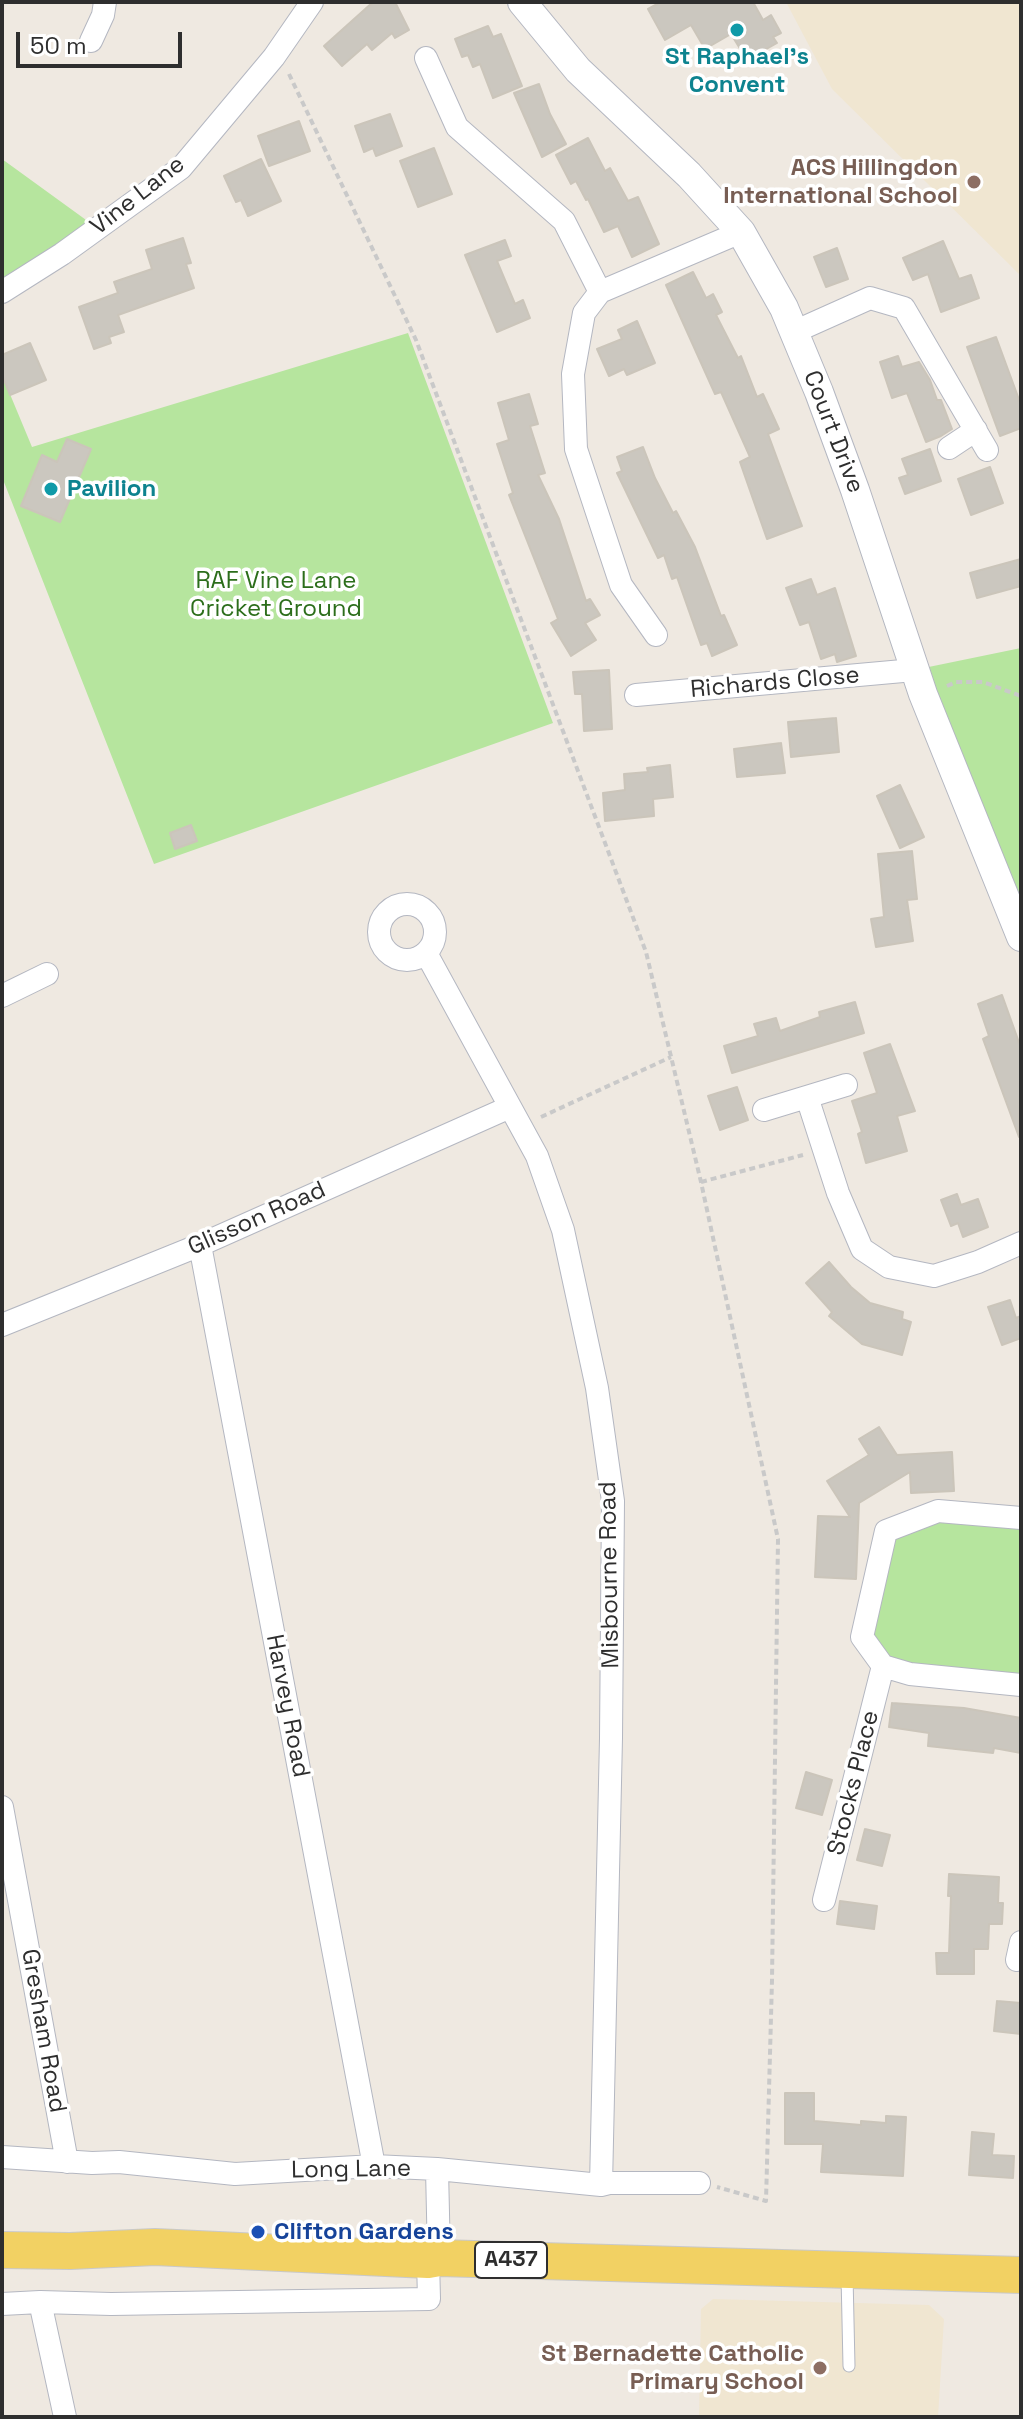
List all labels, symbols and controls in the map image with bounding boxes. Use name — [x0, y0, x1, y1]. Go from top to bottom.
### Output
scale bar — [20, 16, 186, 66]
marker: St Raphael's Convent — [728, 21, 746, 39]
text: 50 m — [30, 30, 87, 61]
place label: St Raphael's Convent — [665, 43, 809, 99]
street label: Vine Lane — [85, 150, 191, 242]
place label: ACS Hillingdon International School — [723, 154, 958, 210]
marker: ACS Hillingdon International School — [965, 173, 983, 191]
street label: Court Drive — [796, 367, 870, 497]
place label: Pavilion — [67, 475, 156, 503]
marker: Pavilion — [42, 480, 60, 498]
park label: RAF Vine Lane Cricket Ground — [190, 567, 362, 623]
street label: Richards Close — [689, 661, 861, 705]
street label: Glisson Road — [184, 1176, 330, 1262]
street label: Misbourne Road — [594, 1481, 626, 1669]
street label: Harvey Road — [259, 1632, 315, 1780]
street label: Stocks Place — [822, 1708, 886, 1858]
street label: Gresham Road — [14, 1947, 72, 2115]
street label: Long Lane — [291, 2155, 411, 2185]
place label: Clifton Gardens — [274, 2218, 454, 2246]
marker: Clifton Gardens — [249, 2223, 267, 2241]
road number: A437 — [475, 2242, 547, 2278]
place label: St Bernadette Catholic Primary School — [541, 2340, 804, 2396]
marker: St Bernadette Catholic Primary School — [811, 2359, 829, 2377]

